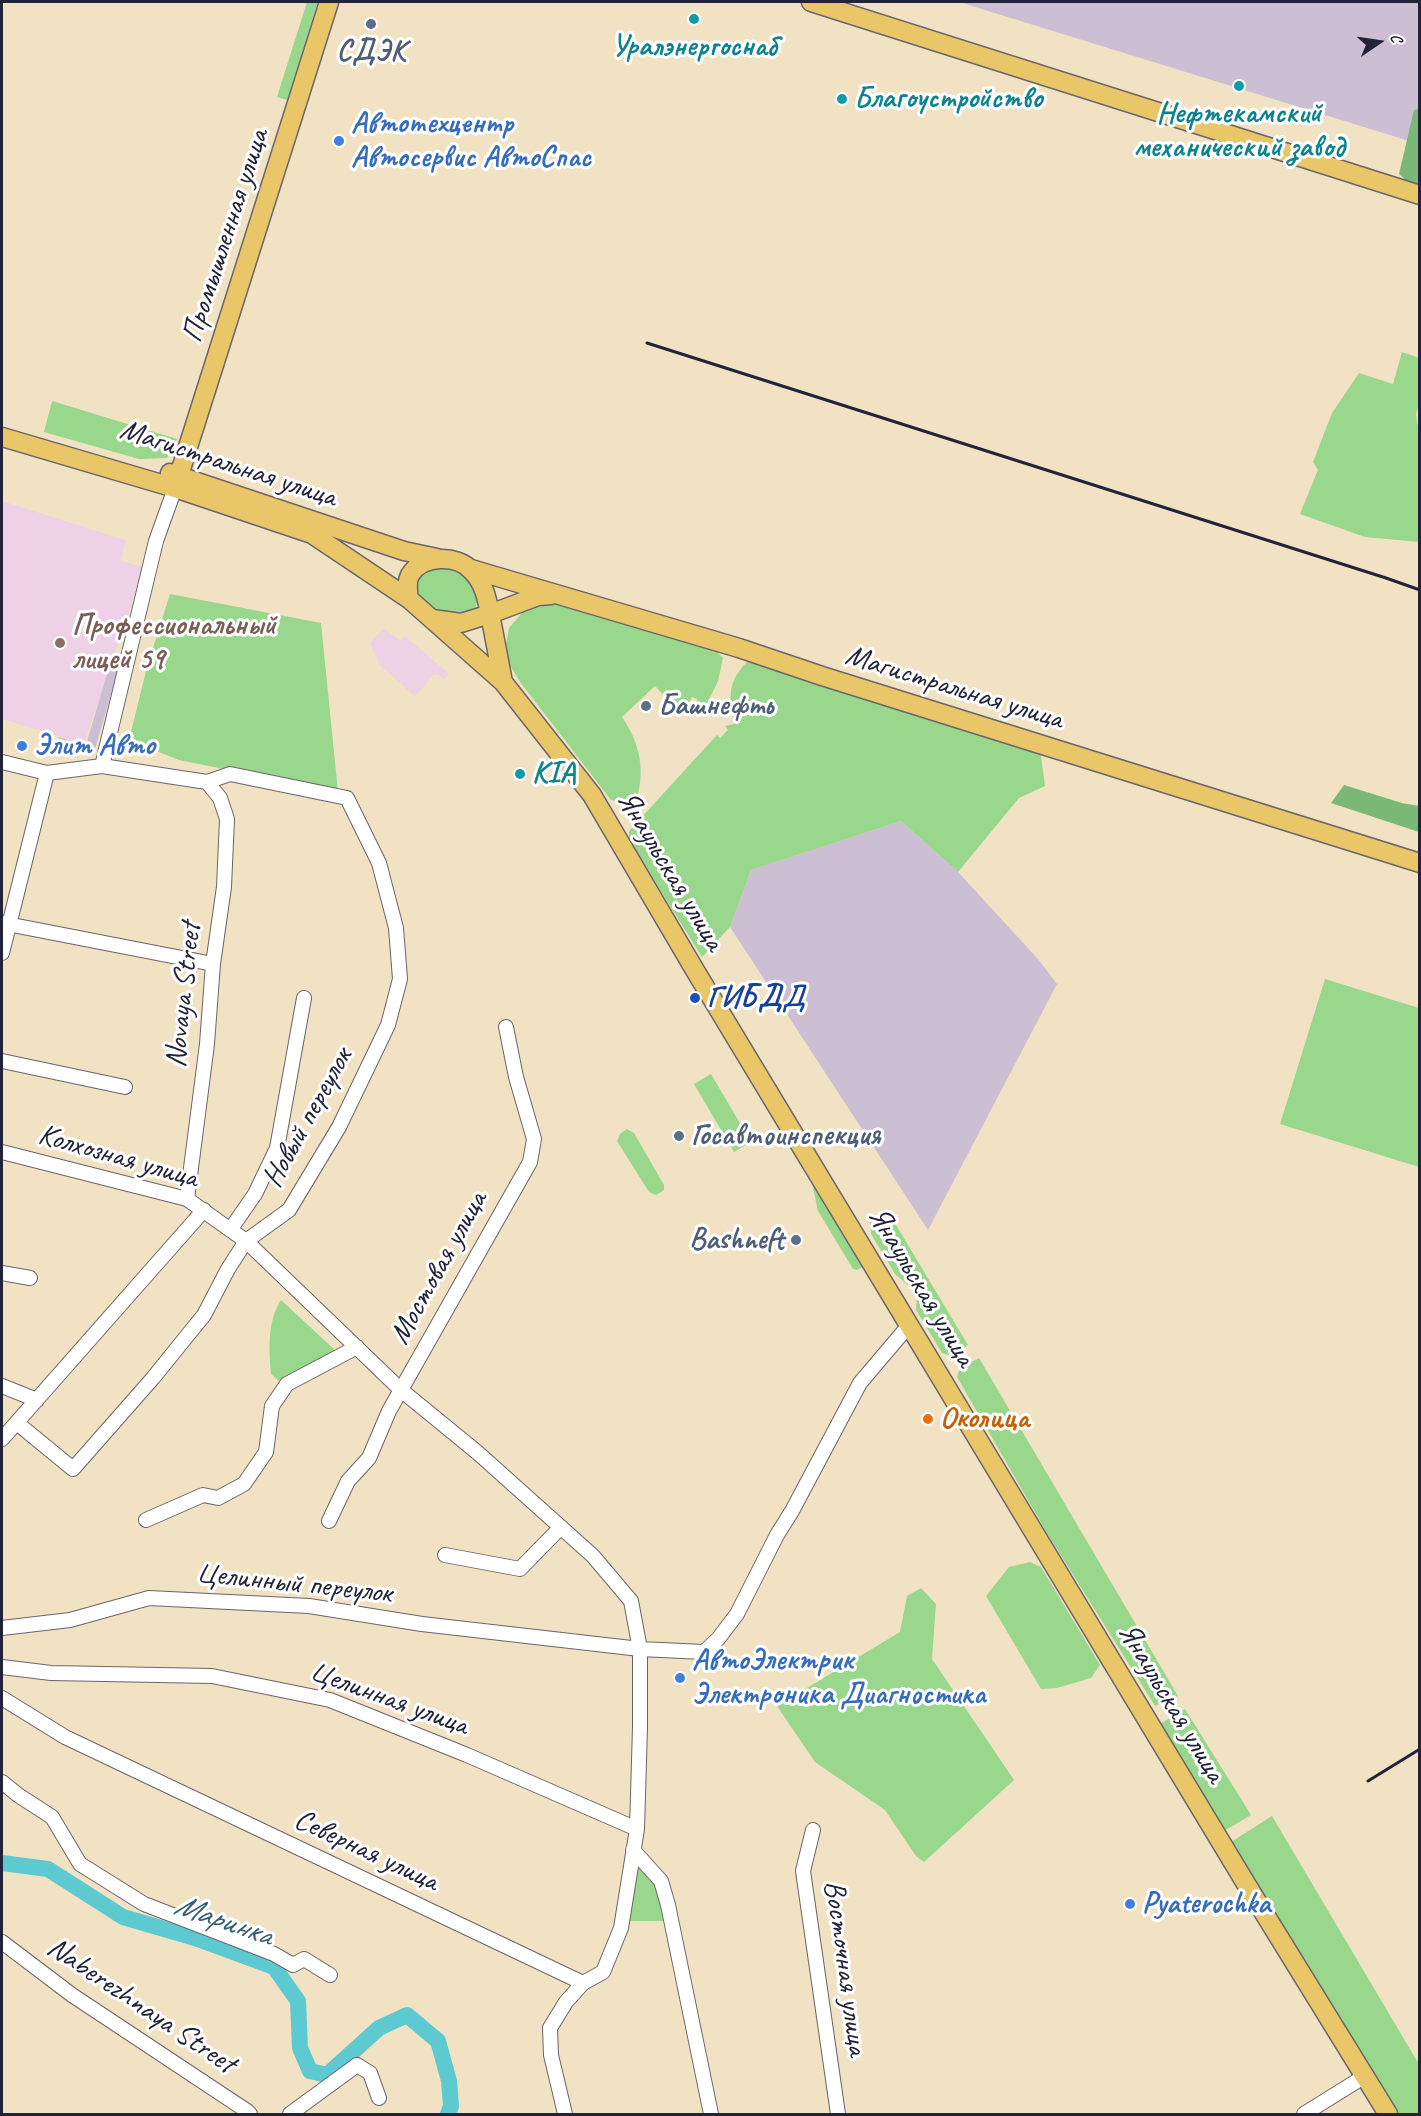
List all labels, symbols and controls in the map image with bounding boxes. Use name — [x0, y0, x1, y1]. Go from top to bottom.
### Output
marker: Уралэнергоснаб — [687, 12, 701, 26]
north arrow — [1349, 12, 1409, 72]
marker: СДЭК — [364, 17, 378, 31]
place label: Уралэнергоснаб — [611, 29, 777, 65]
text: С — [1386, 32, 1407, 44]
place label: СДЭК — [337, 34, 405, 70]
marker: Нефтекамский механический завод — [1232, 79, 1246, 93]
place label: Благоустройство — [854, 81, 1042, 117]
marker: Благоустройство — [835, 92, 849, 106]
place label: Нефтекамский механический завод — [1133, 96, 1345, 166]
place label: Автотехцентр Автосервис АвтоСпас — [351, 106, 591, 176]
street label: Промышленная улица — [175, 125, 277, 347]
marker: Автотехцентр Автосервис АвтоСпас — [332, 134, 346, 148]
street label: Магистральная улица — [115, 412, 341, 516]
place label: Профессиональный лицей 59 — [72, 608, 276, 678]
marker: Профессиональный лицей 59 — [53, 636, 67, 650]
street label: Магистральная улица — [841, 638, 1067, 738]
place label: Башнефть — [658, 688, 773, 724]
marker: Башнефть — [639, 699, 653, 713]
place label: Элит Авто — [34, 728, 155, 764]
marker: Элит Авто — [15, 739, 29, 753]
place label: KIA — [532, 756, 575, 792]
marker: KIA — [513, 767, 527, 781]
street label: Янаульская улица — [608, 785, 732, 957]
street label: Novaya Street — [158, 921, 210, 1069]
place label: ГИБДД — [707, 980, 804, 1016]
marker: ГИБДД — [688, 991, 702, 1005]
street label: Новый переулок — [255, 1042, 361, 1194]
street label: Колхозная улица — [34, 1117, 202, 1197]
place label: Госавтоинспекция — [691, 1118, 880, 1154]
marker: Госавтоинспекция — [672, 1129, 686, 1143]
street label: Мостовая улица — [382, 1185, 496, 1351]
street label: Янаульская улица — [859, 1201, 983, 1373]
place label: Bashneft — [689, 1222, 784, 1258]
marker: Bashneft — [789, 1233, 803, 1247]
place label: Околица — [940, 1401, 1029, 1437]
marker: Околица — [921, 1412, 935, 1426]
street label: Целинный переулок — [195, 1556, 393, 1612]
street label: Янаульская улица — [1109, 1617, 1233, 1789]
place label: АвтоЭлектрик Электроника Диагностика — [692, 1643, 986, 1714]
street label: Целинная улица — [305, 1654, 473, 1744]
marker: АвтоЭлектрик Электроника Диагностика — [673, 1671, 687, 1685]
street label: Северная улица — [288, 1802, 444, 1900]
street label: Восточная улица — [815, 1878, 875, 2058]
water label: Маринка — [169, 1886, 277, 1956]
place label: Pyaterochka — [1142, 1886, 1270, 1922]
marker: Pyaterochka — [1123, 1897, 1137, 1911]
street label: Naberezhnaya Street — [40, 1930, 242, 2082]

